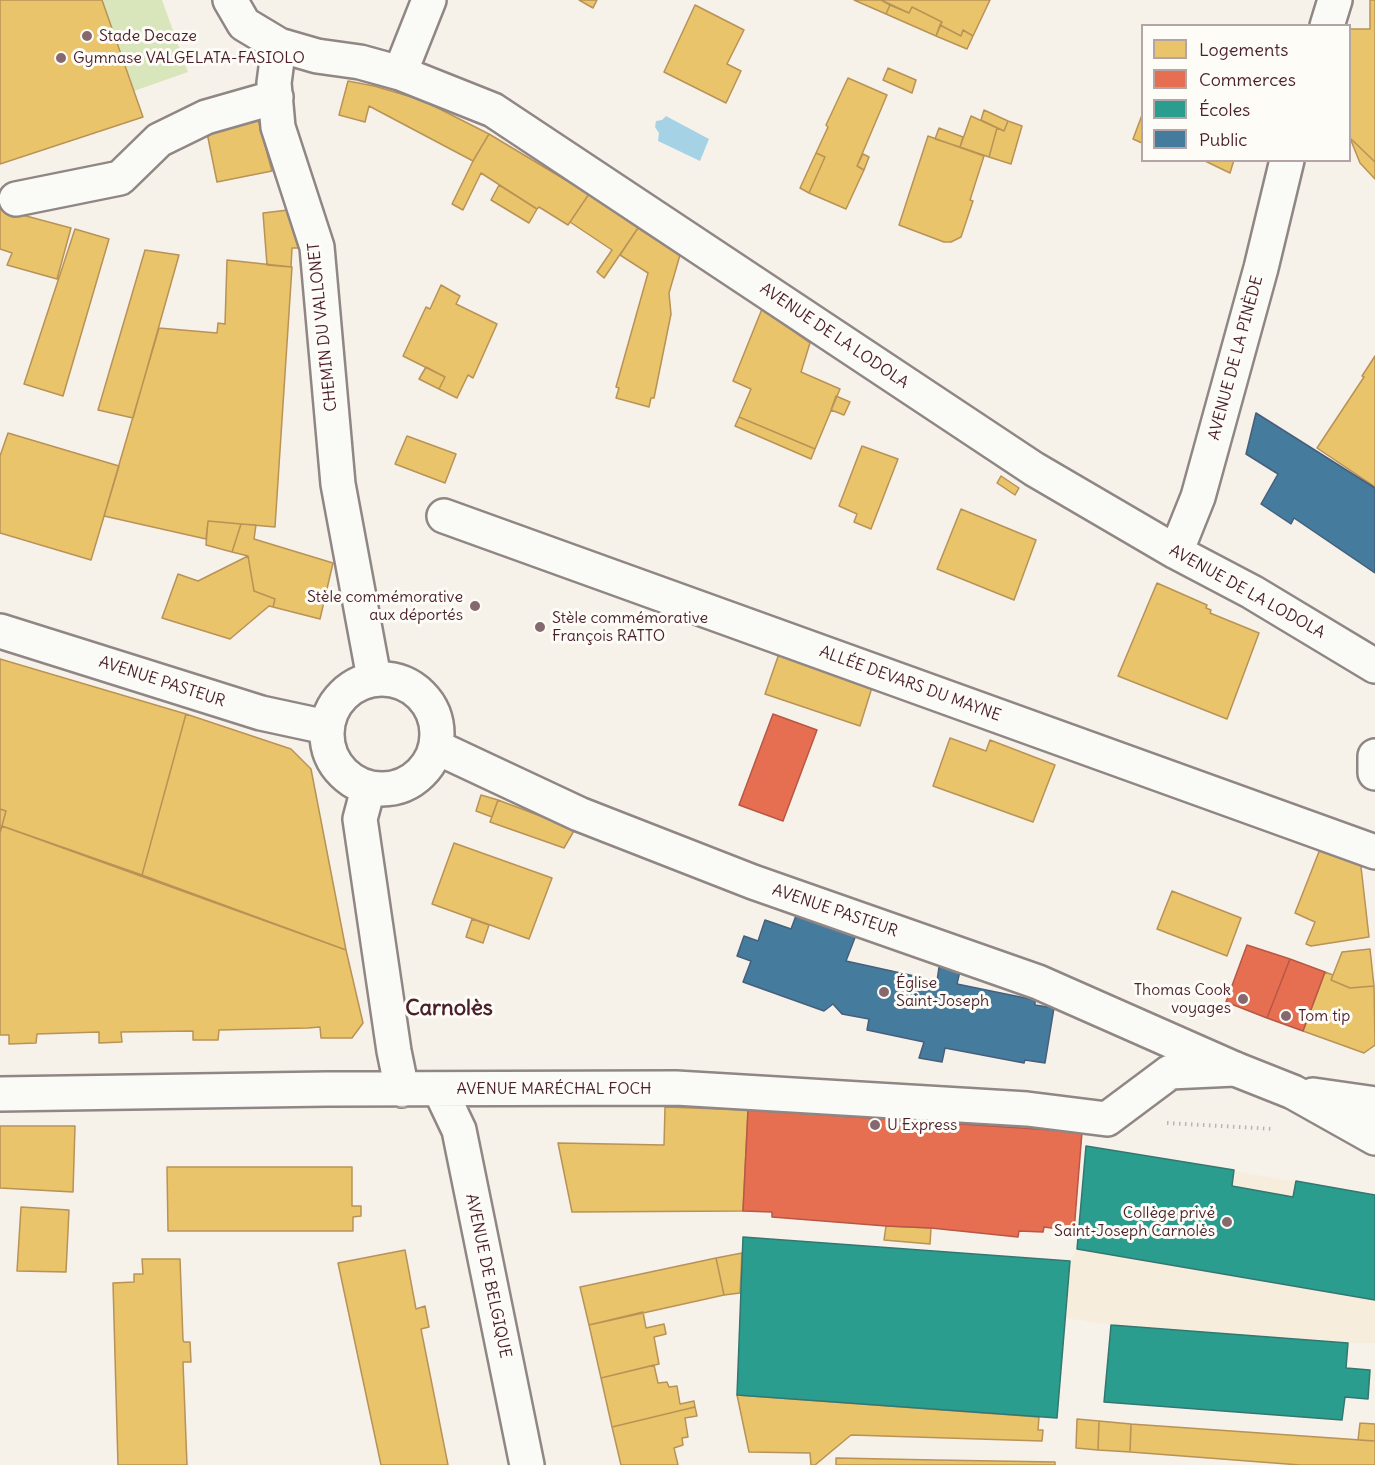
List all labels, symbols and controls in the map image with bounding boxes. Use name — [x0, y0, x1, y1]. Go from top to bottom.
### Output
legend — [1141, 24, 1351, 162]
place label: Stade Decaze — [99, 26, 197, 46]
marker: Stade Decaze — [80, 29, 94, 43]
text: Logements — [1199, 38, 1288, 61]
place label: Gymnase VALGELATA-FASIOLO — [73, 48, 305, 68]
marker: Gymnase VALGELATA-FASIOLO — [54, 51, 68, 65]
text: Commerces — [1199, 68, 1296, 91]
text: Écoles — [1199, 98, 1250, 121]
text: Public — [1199, 128, 1248, 151]
street label: CHEMIN DU VALLONET — [305, 241, 341, 413]
street label: AVENUE DE LA PINÈDE — [1205, 274, 1267, 442]
street label: AVENUE DE LA LODOLA — [756, 279, 912, 393]
street label: AVENUE DE LA LODOLA — [1166, 541, 1328, 643]
place label: Stèle commémorative aux déportés — [307, 587, 463, 625]
marker: Stèle commémorative aux déportés — [468, 599, 482, 613]
place label: Stèle commémorative François RATTO — [552, 608, 708, 646]
marker: Stèle commémorative François RATTO — [533, 620, 547, 634]
street label: ALLÉE DEVARS DU MAYNE — [817, 642, 1003, 726]
street label: AVENUE PASTEUR — [96, 653, 228, 711]
street label: AVENUE PASTEUR — [770, 881, 900, 941]
place label: Église Saint-Joseph — [896, 973, 989, 1011]
place label: Thomas Cook voyages — [1134, 980, 1231, 1018]
marker: Église Saint-Joseph — [877, 985, 891, 999]
marker: Thomas Cook voyages — [1236, 992, 1250, 1006]
district label: Carnolès — [405, 996, 493, 1022]
place label: Tom tip — [1298, 1006, 1350, 1026]
marker: Tom tip — [1279, 1009, 1293, 1023]
street label: AVENUE MARÉCHAL FOCH — [457, 1079, 651, 1099]
place label: U Express — [887, 1115, 957, 1135]
marker: U Express — [868, 1118, 882, 1132]
street label: AVENUE DE BELGIQUE — [461, 1192, 515, 1360]
place label: Collège privé Saint-Joseph Carnolès — [1054, 1203, 1215, 1241]
marker: Collège privé Saint-Joseph Carnolès — [1220, 1215, 1234, 1229]

